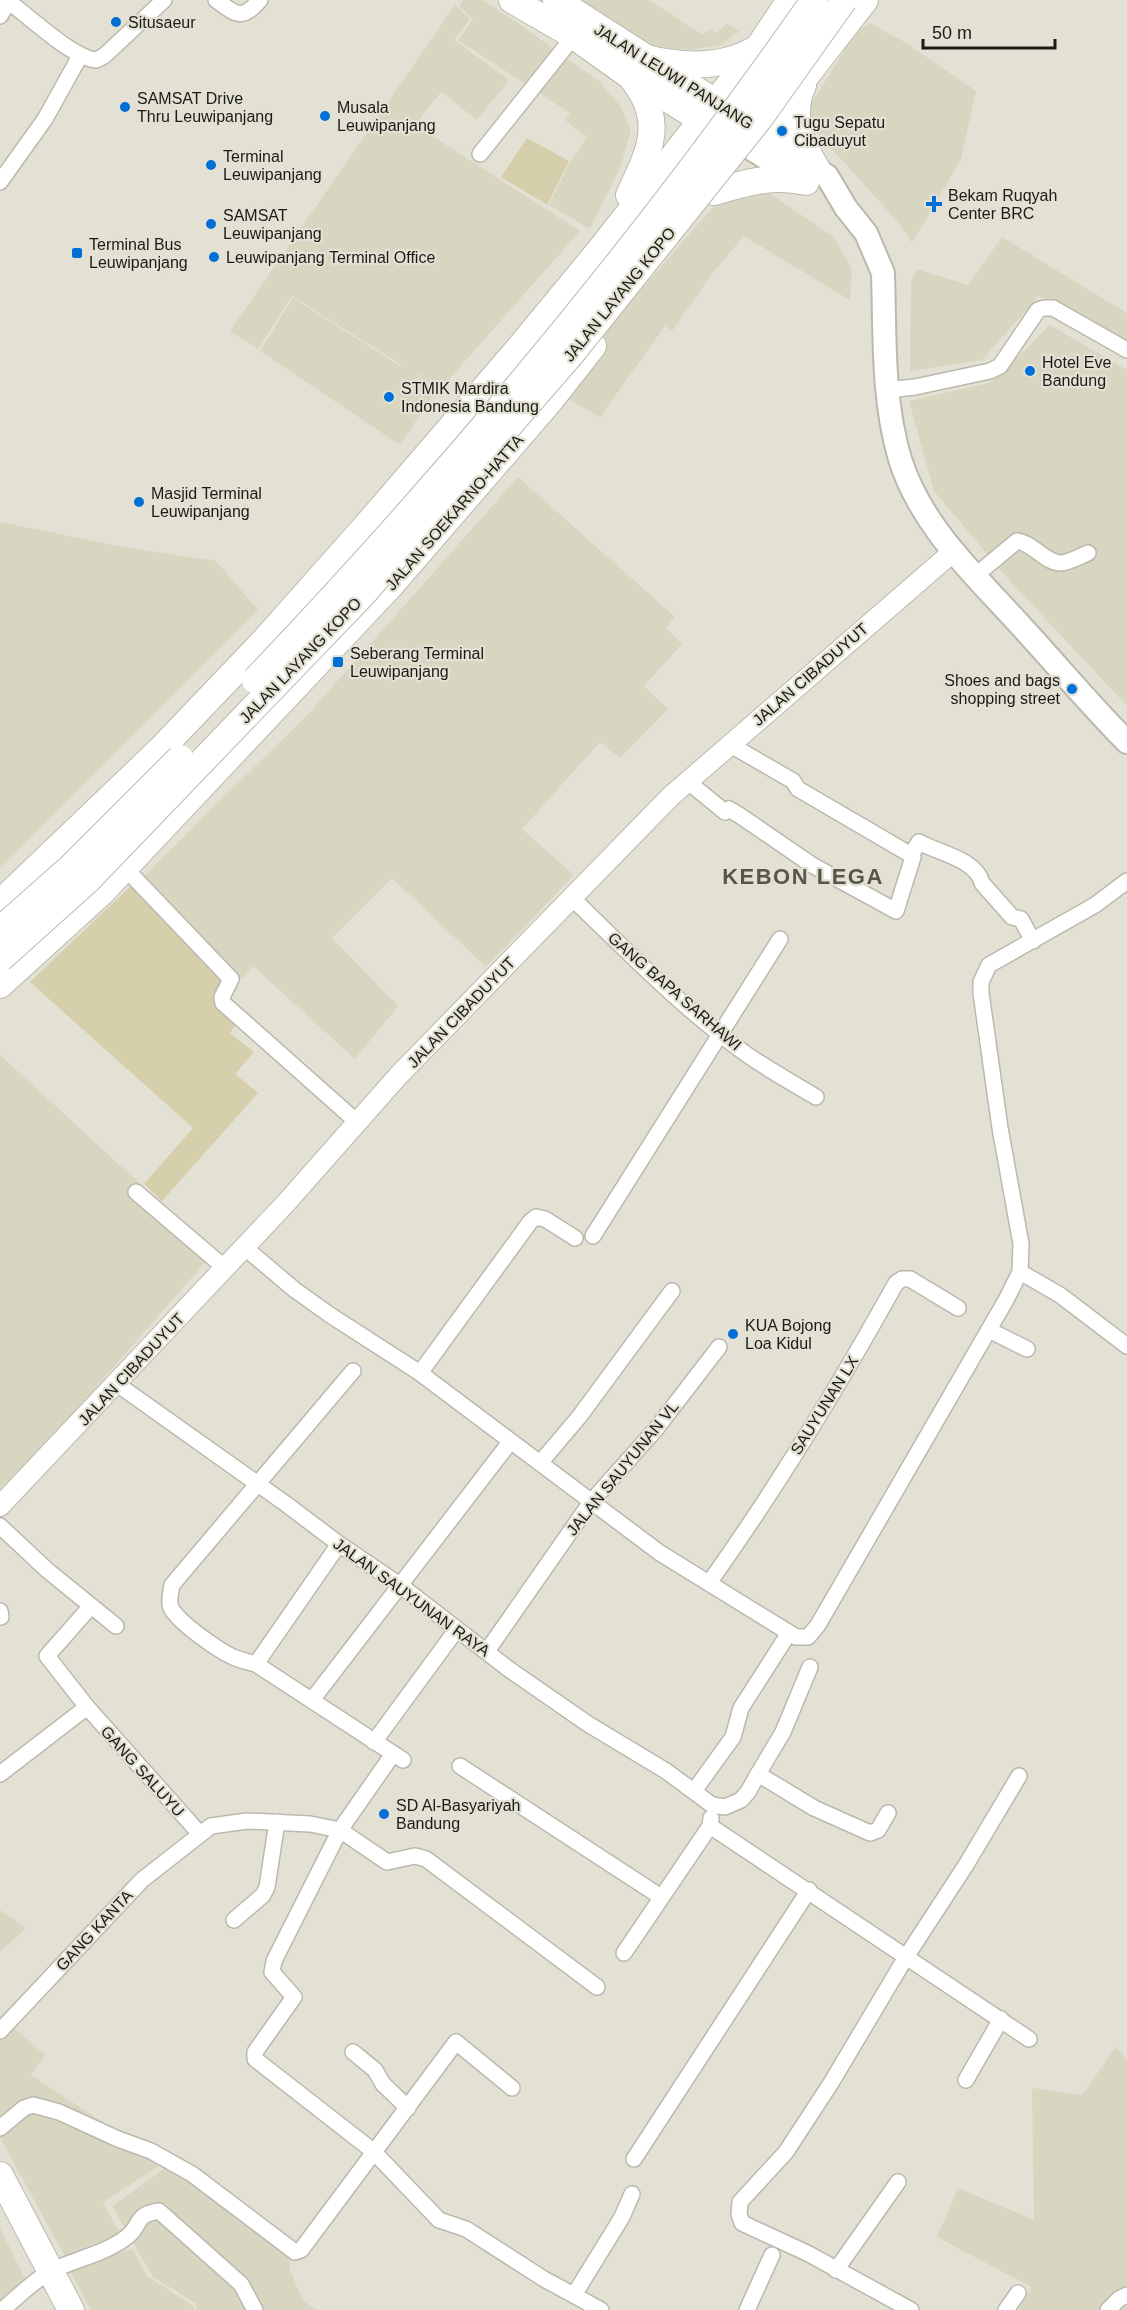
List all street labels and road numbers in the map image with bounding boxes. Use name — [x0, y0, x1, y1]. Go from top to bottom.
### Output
street label: JALAN LEUWI PANJANG — [591, 21, 756, 132]
street label: JALAN LAYANG KOPO — [560, 224, 679, 365]
street label: JALAN SOEKARNO-HATTA — [382, 431, 527, 593]
street label: JALAN LAYANG KOPO — [236, 594, 365, 726]
street label: JALAN CIBADUYUT — [749, 620, 871, 729]
street label: GANG BAPA SARHAWI — [605, 929, 745, 1054]
street label: JALAN CIBADUYUT — [404, 954, 519, 1071]
street label: JALAN CIBADUYUT — [75, 1310, 188, 1429]
street label: SAUYUNAN LX — [787, 1353, 862, 1458]
street label: JALAN SAUYUNAN VL — [563, 1398, 682, 1539]
street label: JALAN SAUYUNAN RAYA — [330, 1535, 493, 1660]
street label: GANG SALUYU — [98, 1723, 188, 1820]
street label: GANG KANTA — [53, 1886, 136, 1974]

